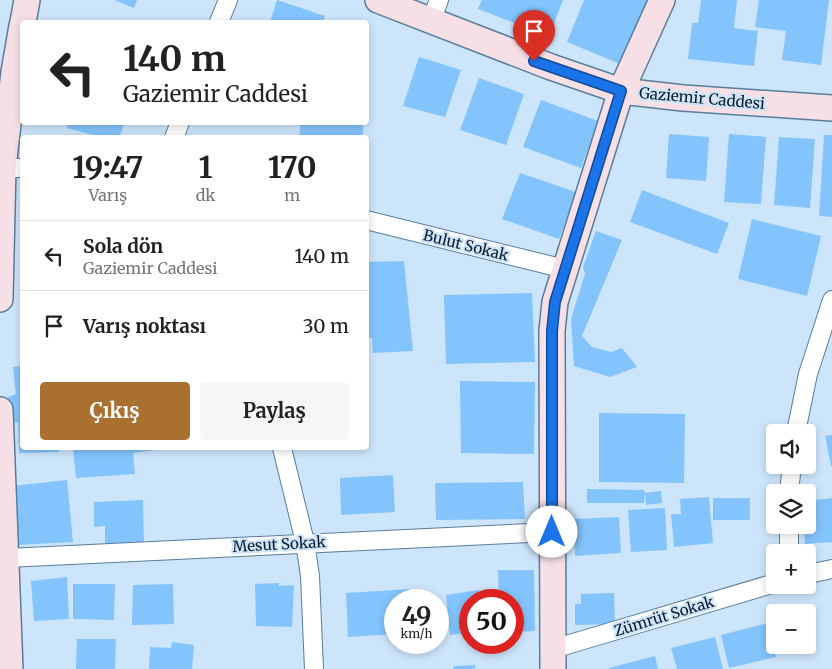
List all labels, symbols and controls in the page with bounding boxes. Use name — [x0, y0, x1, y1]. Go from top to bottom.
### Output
pin — [513, 10, 555, 61]
icon: arrive — [520, 17, 548, 45]
text: 140 m — [123, 37, 226, 81]
icon: left — [40, 40, 105, 105]
text: Gaziemir Caddesi — [123, 80, 308, 108]
street label: Gaziemir Caddesi — [638, 83, 766, 113]
text: 19:47 — [72, 148, 143, 186]
text: 1 — [199, 148, 212, 186]
text: 170 — [268, 148, 317, 186]
text: Varış — [88, 185, 127, 205]
text: dk — [196, 185, 215, 205]
text: m — [284, 185, 300, 205]
street label: Bulut Sokak — [421, 225, 511, 265]
text: Sola dön — [83, 234, 163, 258]
icon: left — [40, 242, 68, 270]
text: 140 m — [294, 244, 349, 268]
text: Gaziemir Caddesi — [83, 258, 217, 278]
icon: arrive — [40, 312, 68, 340]
text: Varış noktası — [83, 314, 206, 338]
text: 30 m — [303, 314, 349, 338]
button: Çıkış — [40, 382, 190, 440]
button: Paylaş — [200, 382, 349, 440]
map controls — [766, 424, 816, 654]
button: sound — [766, 424, 816, 474]
button: layers — [766, 484, 816, 534]
position arrow — [525, 505, 577, 557]
street label: Mesut Sokak — [232, 532, 327, 556]
button: + — [766, 544, 816, 594]
speed limit sign: 50 — [459, 589, 524, 654]
street label: Zümrüt Sokak — [612, 592, 717, 640]
text: 49 — [402, 599, 431, 631]
button: − — [766, 604, 816, 654]
text: km/h — [401, 626, 432, 641]

